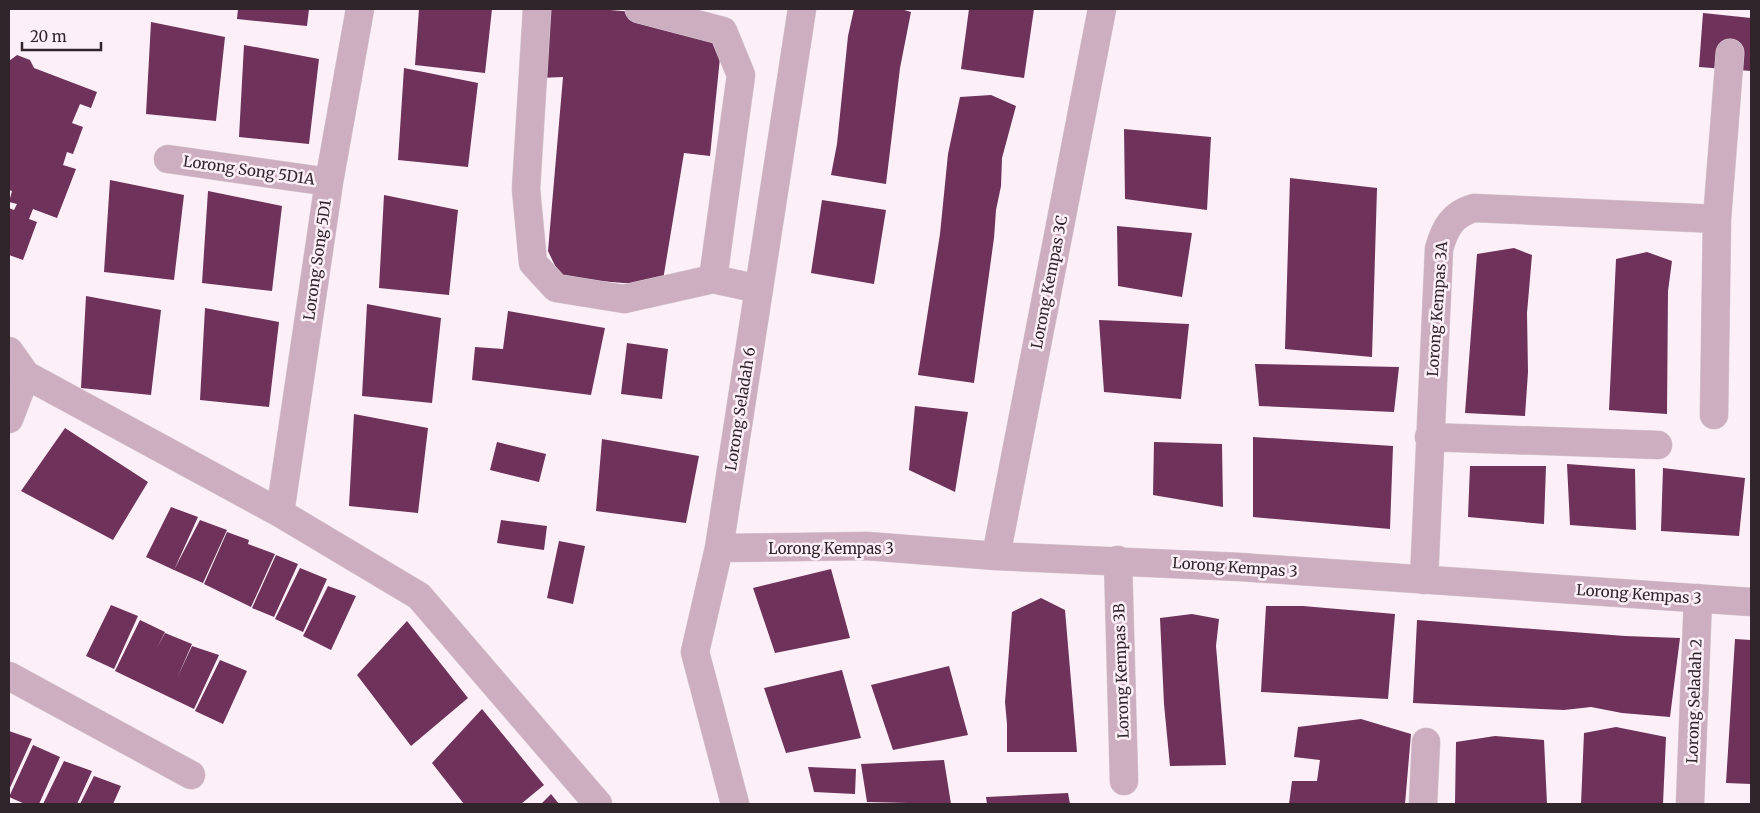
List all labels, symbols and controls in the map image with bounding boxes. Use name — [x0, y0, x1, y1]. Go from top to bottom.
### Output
scale bar — [22, 20, 101, 52]
text: 20 m — [30, 27, 67, 46]
street label: Lorong Song 5D1A — [182, 151, 316, 189]
street label: Lorong Song 5D1 — [299, 198, 335, 322]
street label: Lorong Kempas 3C — [1027, 214, 1071, 350]
street label: Lorong Kempas 3A — [1423, 240, 1451, 377]
street label: Lorong Seladah 6 — [721, 346, 759, 472]
street label: Lorong Kempas 3 — [768, 539, 894, 558]
street label: Lorong Kempas 3 — [1172, 553, 1298, 581]
street label: Lorong Kempas 3 — [1576, 580, 1702, 608]
street label: Lorong Kempas 3B — [1109, 603, 1133, 739]
street label: Lorong Seladah 2 — [1682, 638, 1706, 764]

